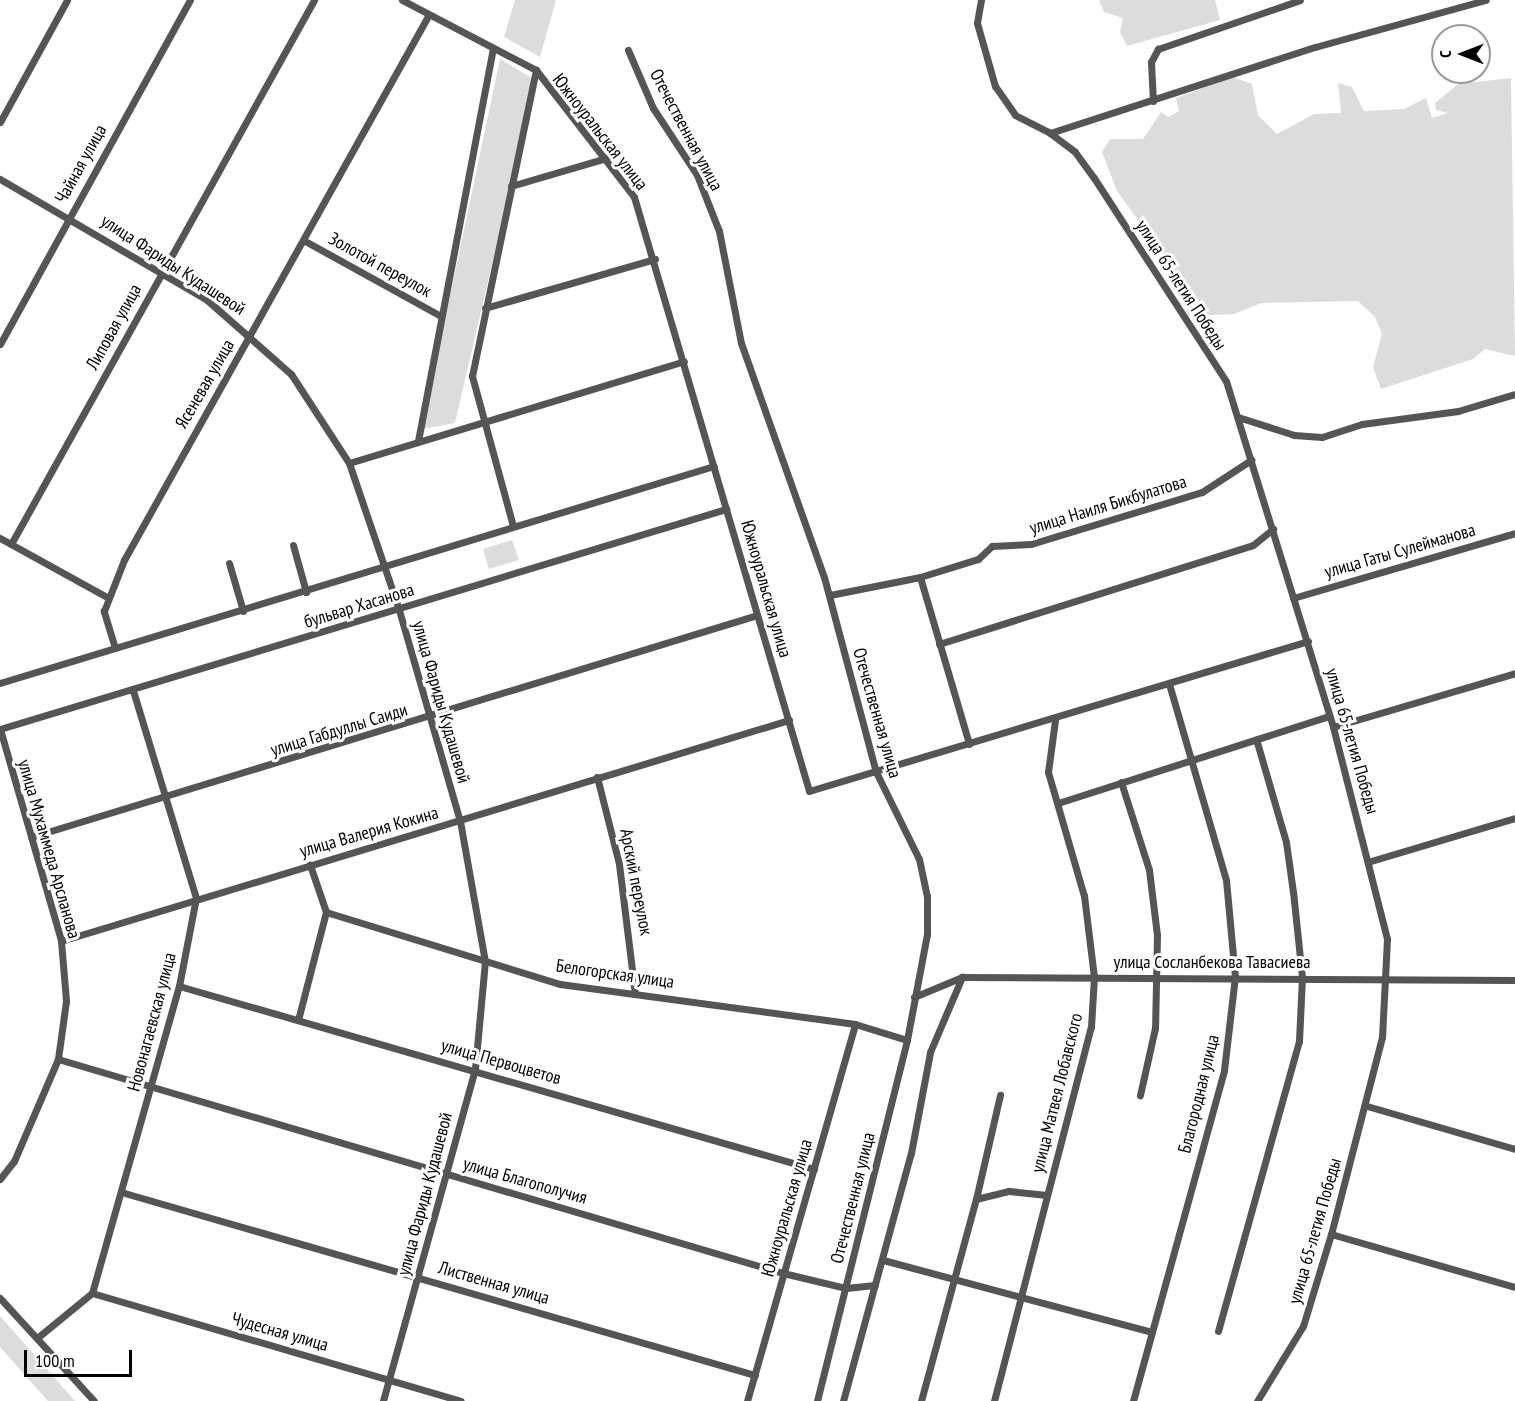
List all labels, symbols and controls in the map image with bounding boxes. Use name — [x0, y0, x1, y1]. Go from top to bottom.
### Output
north arrow — [1431, 24, 1491, 84]
text: С — [1435, 50, 1455, 58]
street label: Отечественная улица — [645, 66, 727, 194]
street label: Южноуральская улица — [548, 69, 652, 195]
street label: Чайная улица — [51, 121, 111, 207]
street label: улица Фариды Кудашевой — [97, 210, 249, 320]
street label: улица 65-летия Победы — [1131, 216, 1231, 354]
street label: Золотой переулок — [325, 228, 435, 302]
street label: Липовая улица — [82, 280, 146, 374]
street label: Ясеневая улица — [171, 336, 239, 432]
street label: улица Наиля Бикбулатова — [1027, 471, 1189, 539]
street label: Южноуральская улица — [736, 518, 796, 660]
street label: улица Гаты Сулейманова — [1322, 519, 1478, 583]
street label: бульвар Хасанова — [301, 579, 417, 633]
street label: улица Фариды Кудашевой — [407, 618, 475, 786]
street label: Отечественная улица — [848, 645, 906, 781]
street label: улица 65-летия Победы — [1321, 666, 1383, 816]
street label: улица Габдуллы Саиди — [268, 699, 410, 761]
street label: улица Мухаммеда Арсланова — [13, 757, 85, 941]
street label: улица Валерия Кокина — [297, 802, 441, 862]
street label: Арский переулок — [615, 827, 657, 937]
street label: Новонагаевская улица — [123, 950, 181, 1094]
street label: улица Сосланбекова Тавасиева — [1113, 951, 1311, 973]
street label: Белогорская улица — [554, 955, 676, 993]
street label: улица Матвея Лобавского — [1027, 1011, 1087, 1175]
street label: Благородная улица — [1174, 1032, 1224, 1156]
street label: улица Первоцветов — [439, 1035, 563, 1089]
street label: улица Фариды Кудашевой — [393, 1110, 457, 1278]
street label: Отечественная улица — [826, 1130, 880, 1266]
street label: Южноуральская улица — [757, 1137, 817, 1279]
street label: улица Благополучия — [461, 1153, 589, 1209]
street label: улица 65-летия Победы — [1284, 1156, 1346, 1306]
street label: Лиственная улица — [436, 1257, 552, 1309]
street label: Чудесная улица — [229, 1308, 331, 1356]
scale bar — [27, 1338, 135, 1376]
text: 100 m — [35, 1349, 75, 1372]

